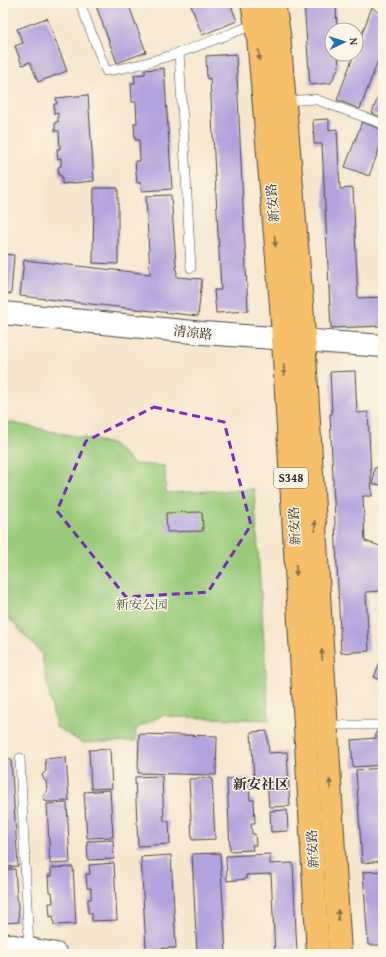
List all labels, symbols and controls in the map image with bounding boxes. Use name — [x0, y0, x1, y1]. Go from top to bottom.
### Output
north arrow — [324, 22, 364, 62]
text: N — [346, 37, 362, 46]
one-way arrow — [256, 49, 263, 61]
street label: 新安路 — [261, 183, 284, 223]
one-way arrow — [272, 235, 279, 247]
street label: 清凉路 — [173, 321, 213, 344]
one-way arrow — [281, 364, 288, 376]
road number: S348 — [274, 468, 308, 488]
street label: 新安路 — [284, 506, 305, 546]
one-way arrow — [311, 520, 318, 532]
one-way arrow — [293, 564, 300, 576]
park label: 新安公园 — [116, 595, 168, 614]
one-way arrow — [319, 649, 326, 662]
district label: 新安社区 — [233, 774, 289, 794]
one-way arrow — [327, 778, 333, 791]
street label: 新安路 — [302, 829, 323, 869]
one-way arrow — [334, 909, 341, 921]

